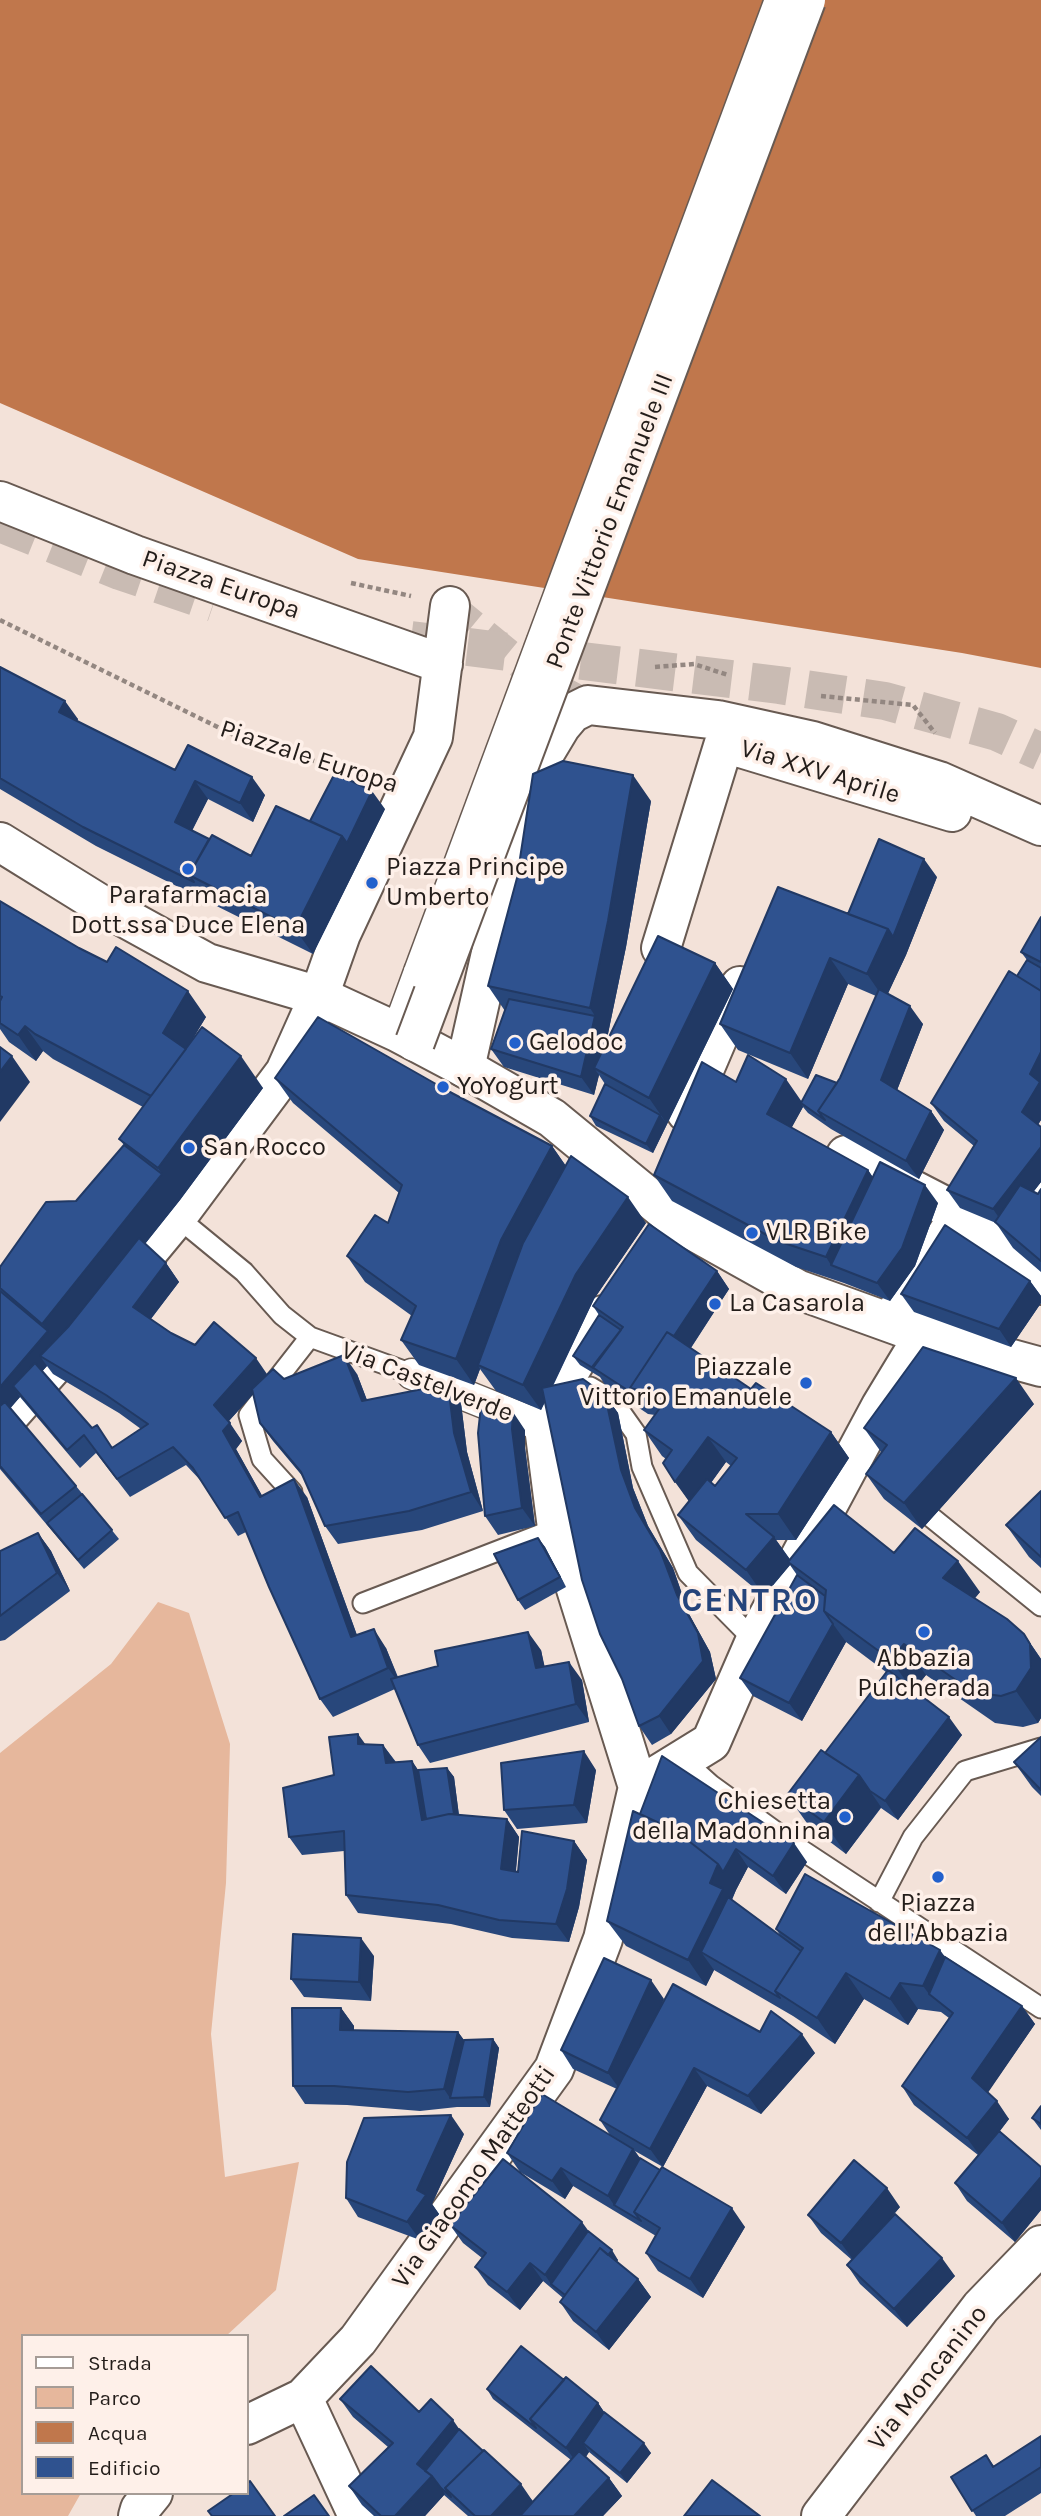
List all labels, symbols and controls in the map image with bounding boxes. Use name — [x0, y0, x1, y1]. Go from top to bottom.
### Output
street label: Ponte Vittorio Emanuele III — [539, 369, 681, 673]
street label: Piazza Europa — [138, 543, 304, 627]
street label: Piazzale Europa — [216, 713, 402, 801]
street label: Via XXV Aprile — [737, 733, 903, 811]
place label: Piazza Principe Umberto — [386, 852, 565, 914]
marker: Parafarmacia Dott.ssa Duce Elena — [180, 861, 196, 877]
marker: Piazza Principe Umberto — [364, 875, 380, 891]
place label: Parafarmacia Dott.ssa Duce Elena — [71, 880, 305, 942]
place label: Gelodoc — [529, 1027, 624, 1059]
marker: Gelodoc — [507, 1035, 523, 1051]
place label: YoYogurt — [457, 1071, 558, 1103]
marker: YoYogurt — [435, 1079, 451, 1095]
place label: San Rocco — [203, 1132, 326, 1164]
marker: San Rocco — [181, 1140, 197, 1156]
place label: VLR Bike — [766, 1217, 867, 1249]
marker: VLR Bike — [744, 1225, 760, 1241]
place label: La Casarola — [729, 1288, 865, 1320]
marker: La Casarola — [707, 1296, 723, 1312]
street label: Via Castelverde — [337, 1335, 517, 1429]
place label: Piazzale Vittorio Emanuele — [580, 1352, 792, 1414]
marker: Piazzale Vittorio Emanuele — [798, 1375, 814, 1391]
district label: CENTRO — [682, 1582, 818, 1622]
marker: Abbazia Pulcherada — [916, 1624, 932, 1640]
place label: Abbazia Pulcherada — [857, 1643, 991, 1704]
place label: Chiesetta della Madonnina — [632, 1786, 831, 1848]
marker: Chiesetta della Madonnina — [837, 1809, 853, 1825]
marker: Piazza dell'Abbazia — [930, 1869, 946, 1885]
place label: Piazza dell'Abbazia — [867, 1888, 1009, 1950]
street label: Via Giacomo Matteotti — [385, 2060, 563, 2294]
street label: Via Moncanino — [862, 2299, 994, 2457]
legend — [21, 2334, 248, 2495]
text: Strada — [88, 2351, 152, 2375]
text: Parco — [88, 2386, 141, 2410]
text: Acqua — [88, 2421, 147, 2445]
text: Edificio — [88, 2456, 161, 2480]

